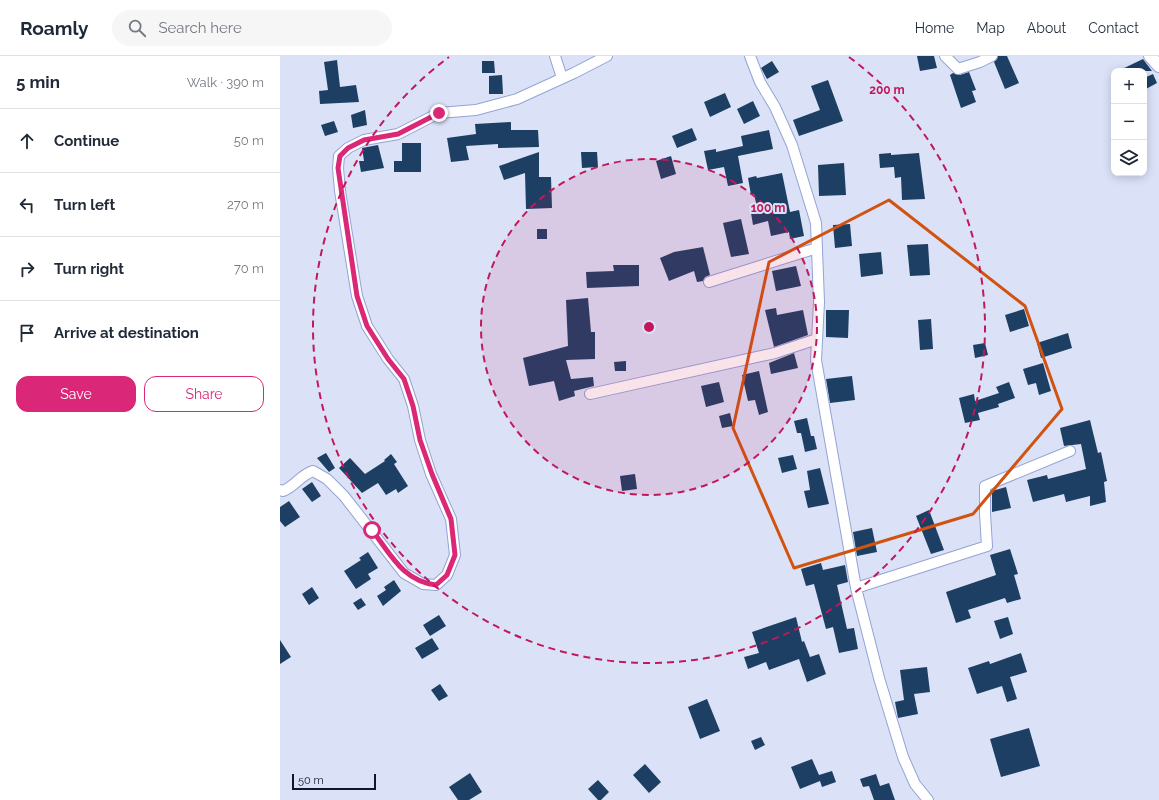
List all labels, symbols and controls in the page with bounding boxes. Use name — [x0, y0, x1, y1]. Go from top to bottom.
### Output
search box — [112, 10, 392, 46]
text: Roamly — [20, 17, 88, 39]
icon: search — [126, 17, 148, 39]
text: Search here — [158, 19, 242, 37]
text: Home — [915, 20, 954, 36]
text: Map — [976, 20, 1005, 36]
text: About — [1027, 20, 1066, 36]
text: Contact — [1088, 20, 1139, 36]
map controls — [1111, 68, 1147, 176]
button: + — [1111, 68, 1147, 104]
text: 5 min — [16, 72, 60, 92]
text: Walk · 390 m — [187, 75, 264, 90]
text: 200 m — [869, 83, 905, 97]
route end — [430, 104, 448, 122]
button: − — [1111, 104, 1147, 140]
icon: ahead — [16, 130, 38, 152]
text: Continue — [54, 132, 119, 150]
text: 50 m — [234, 133, 264, 148]
button: layers — [1111, 140, 1147, 176]
icon: left — [16, 194, 38, 216]
text: Turn left — [54, 196, 115, 214]
text: 270 m — [227, 197, 264, 212]
text: 100 m — [751, 201, 785, 215]
icon: right — [16, 258, 38, 280]
text: Turn right — [54, 260, 124, 278]
text: 70 m — [234, 261, 264, 276]
centre of rings — [642, 320, 656, 334]
icon: arrive — [16, 322, 38, 344]
text: Arrive at destination — [54, 324, 199, 342]
button: Save — [16, 376, 136, 412]
button: Share — [144, 376, 264, 412]
route start — [363, 521, 381, 539]
scale bar — [292, 772, 376, 791]
text: 50 m — [298, 774, 324, 787]

